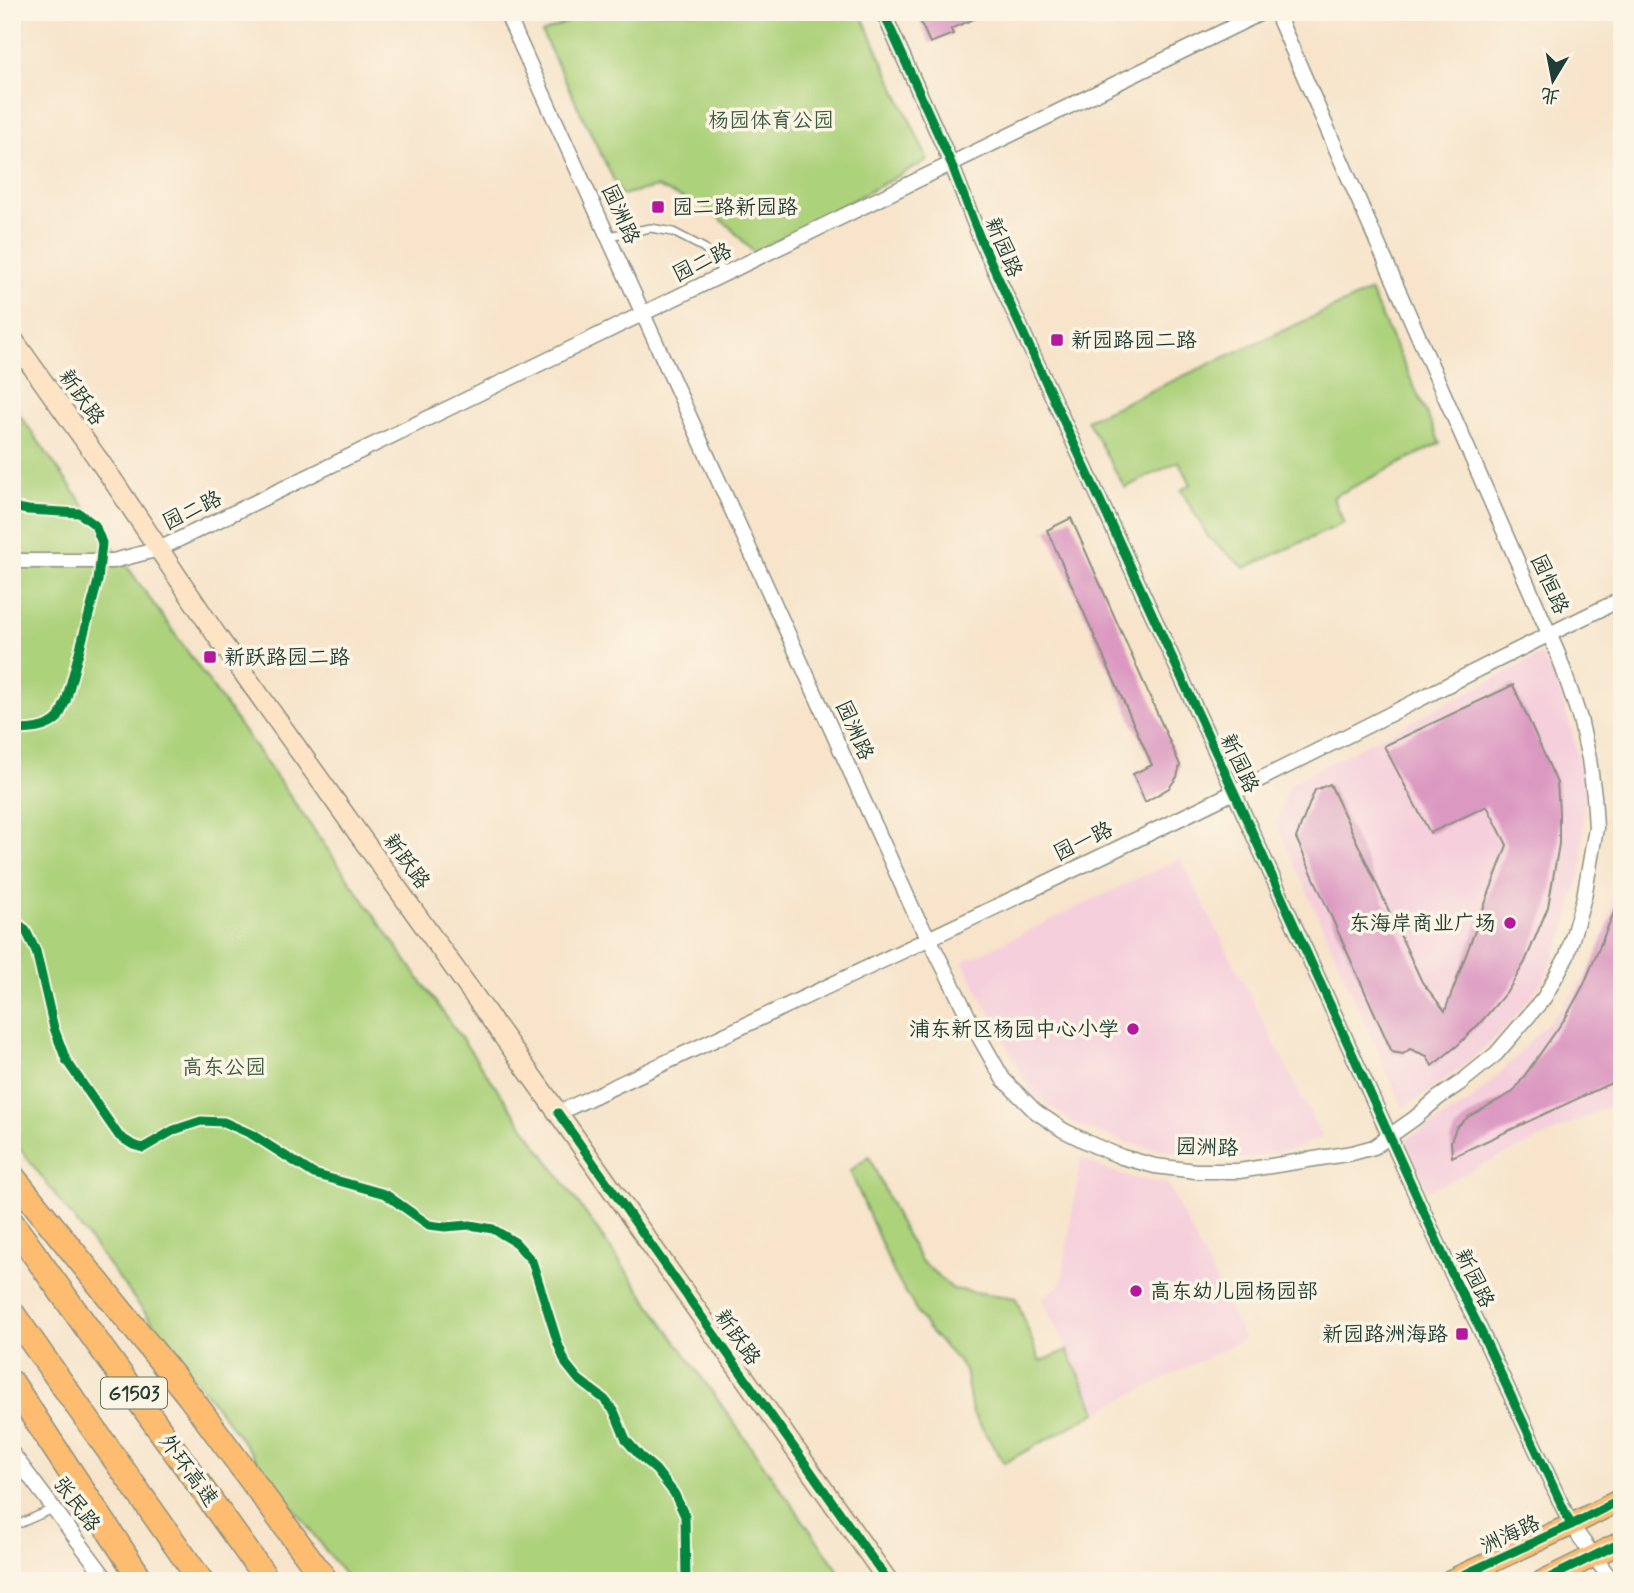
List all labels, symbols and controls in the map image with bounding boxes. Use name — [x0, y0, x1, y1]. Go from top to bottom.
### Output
north arrow — [1518, 46, 1588, 116]
text: 北 — [1539, 81, 1562, 109]
park label: 杨园体育公园 — [708, 107, 834, 135]
street label: 园洲路 — [594, 180, 646, 249]
place label: 园二路新园路 — [672, 194, 798, 222]
marker: 园二路新园路 — [650, 199, 666, 215]
street label: 新园路 — [978, 213, 1028, 282]
street label: 园二路 — [668, 237, 737, 289]
place label: 新园路园二路 — [1071, 327, 1197, 355]
marker: 新园路园二路 — [1049, 332, 1065, 348]
street label: 新跃路 — [52, 364, 111, 431]
street label: 园二路 — [158, 485, 227, 537]
street label: 园恒路 — [1523, 550, 1575, 619]
place label: 新跃路园二路 — [224, 644, 350, 672]
marker: 新跃路园二路 — [202, 649, 218, 665]
street label: 园洲路 — [828, 696, 880, 765]
street label: 新园路 — [1213, 729, 1265, 798]
street label: 园一路 — [1049, 816, 1118, 868]
street label: 新跃路 — [376, 828, 436, 895]
place label: 东海岸商业广场 — [1349, 910, 1496, 938]
marker: 东海岸商业广场 — [1502, 915, 1518, 931]
place label: 浦东新区杨园中心小学 — [909, 1016, 1119, 1044]
marker: 浦东新区杨园中心小学 — [1125, 1021, 1141, 1037]
park label: 高东公园 — [182, 1054, 266, 1082]
street label: 园洲路 — [1175, 1133, 1239, 1163]
street label: 新园路 — [1448, 1244, 1500, 1313]
place label: 高东幼儿园杨园部 — [1150, 1278, 1318, 1306]
marker: 高东幼儿园杨园部 — [1128, 1283, 1144, 1299]
street label: 新跃路 — [708, 1304, 767, 1371]
place label: 新园路洲海路 — [1322, 1321, 1448, 1349]
marker: 新园路洲海路 — [1454, 1326, 1470, 1342]
road number: G1503 — [101, 1378, 167, 1408]
street label: 外环高速 — [152, 1428, 224, 1513]
street label: 张民路 — [46, 1471, 106, 1538]
street label: 洲海路 — [1476, 1509, 1545, 1561]

